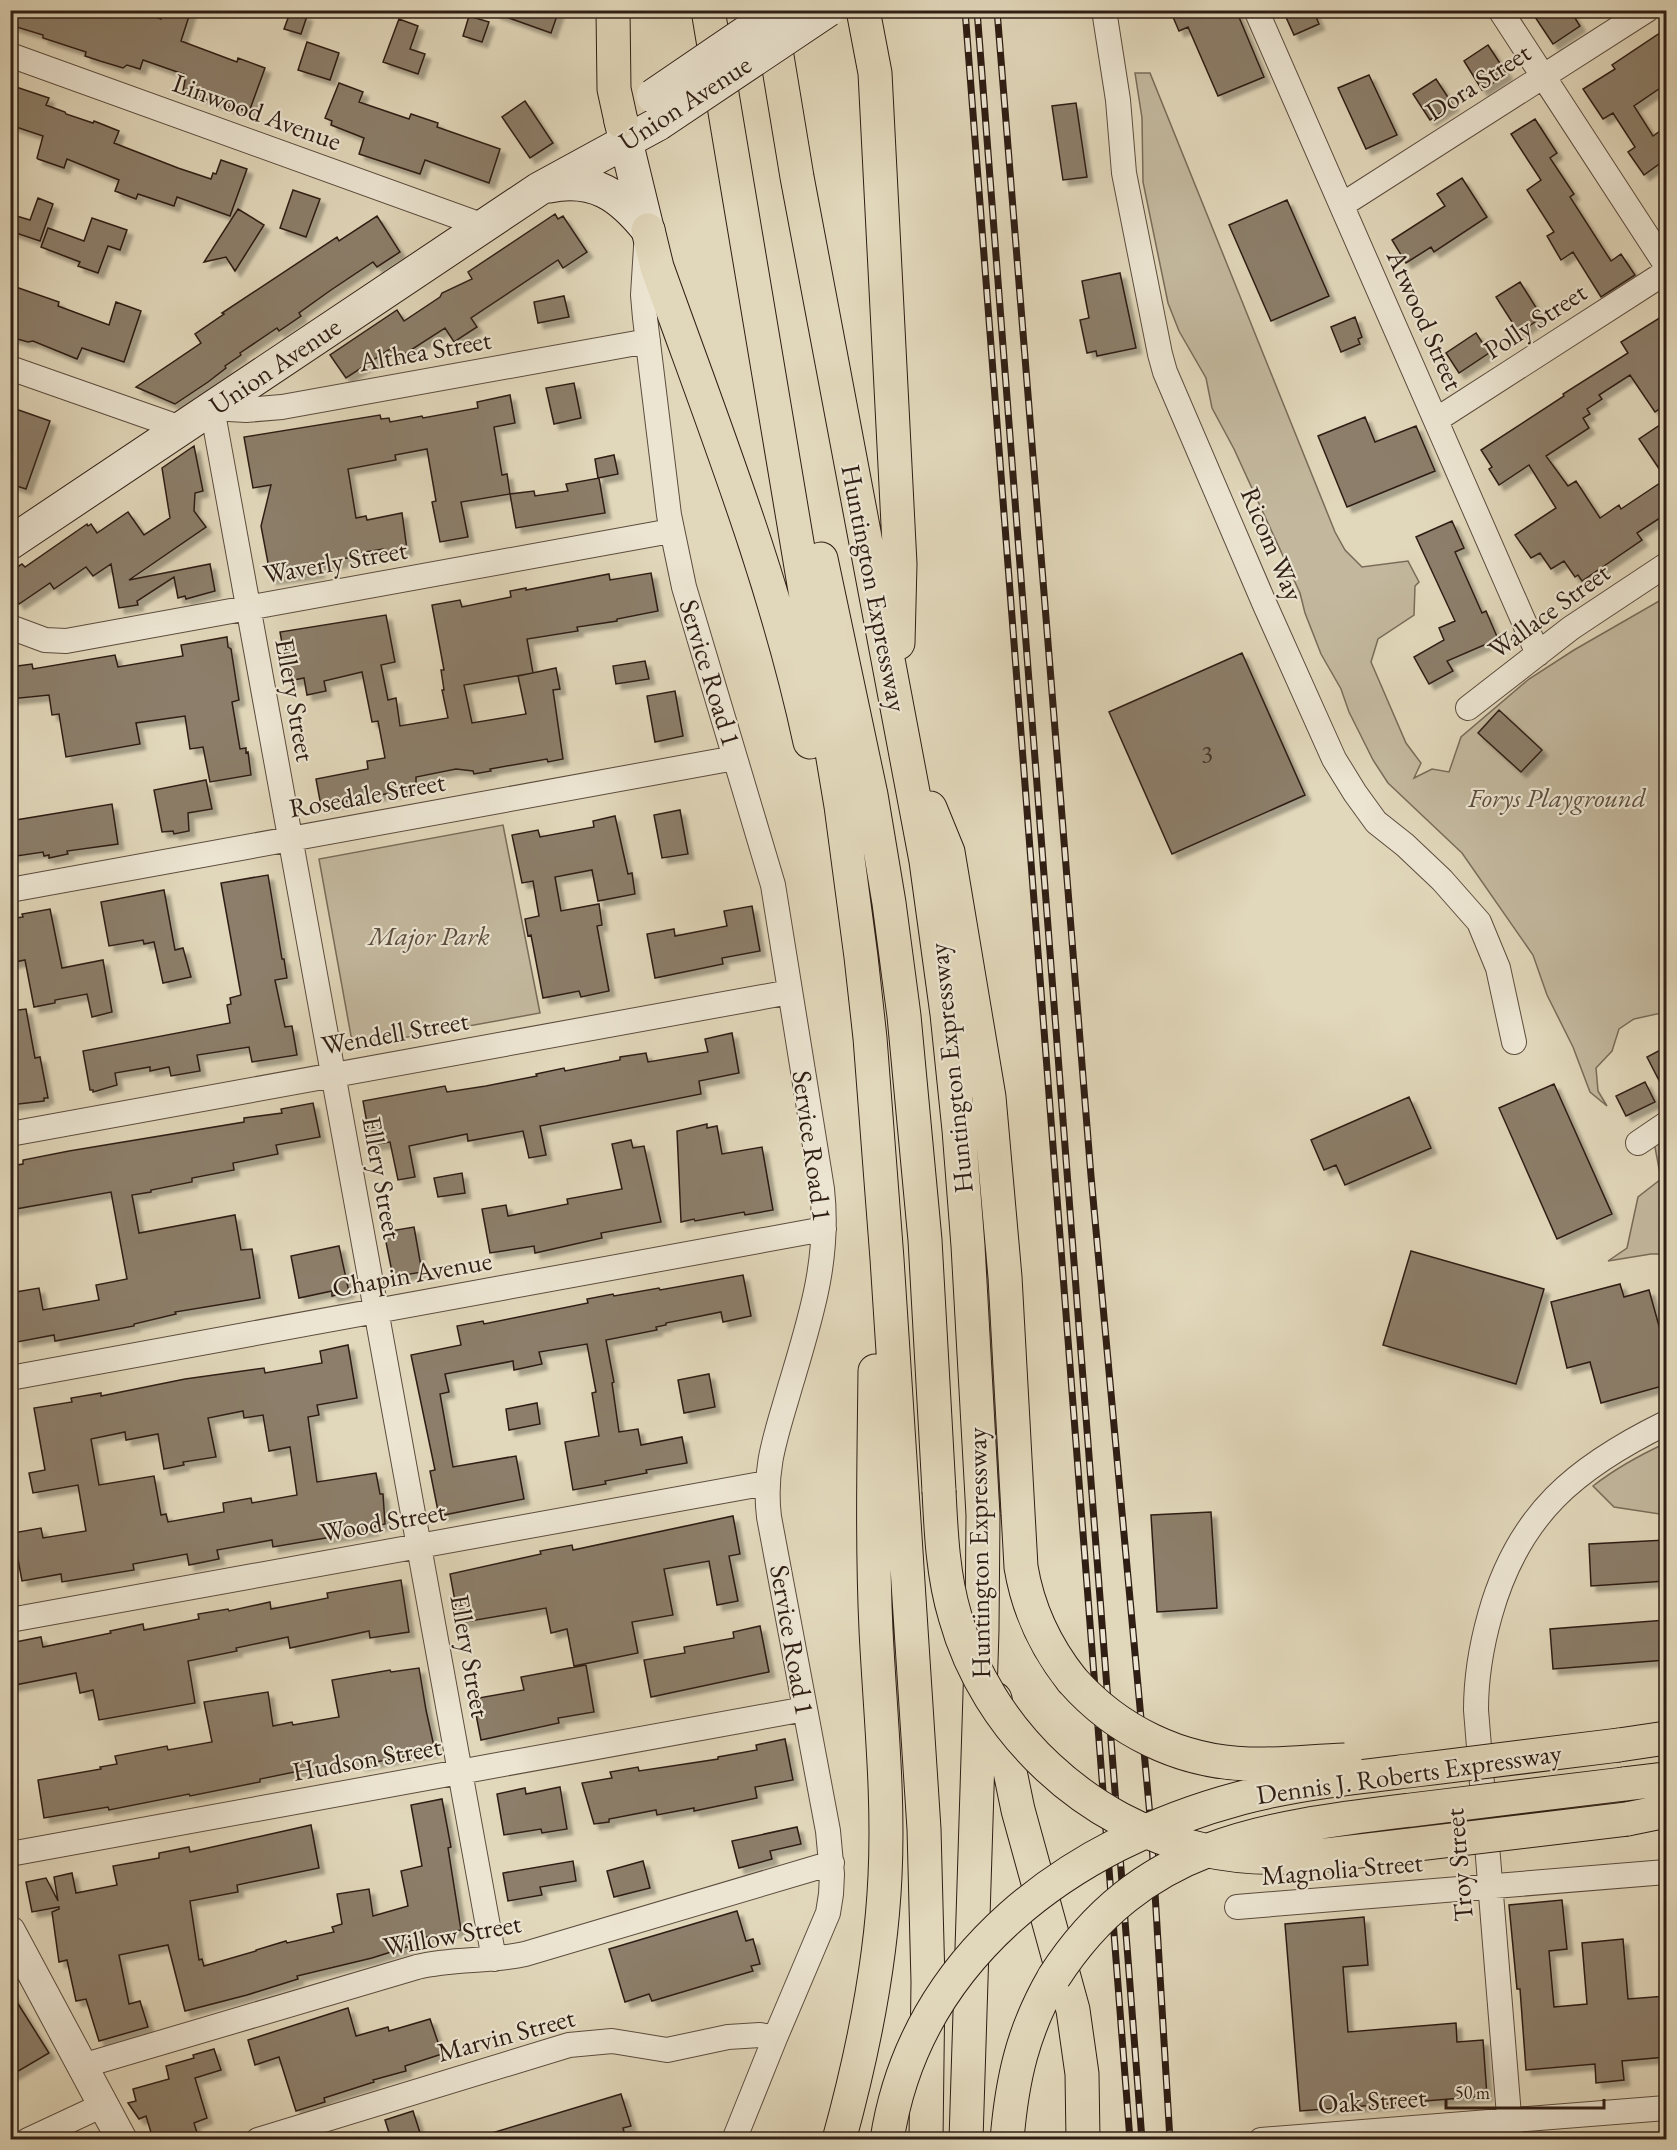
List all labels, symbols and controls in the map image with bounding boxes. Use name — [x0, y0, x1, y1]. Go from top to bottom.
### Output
street label: Dora Street — [1419, 34, 1537, 128]
street label: Union Avenue — [612, 47, 758, 158]
street label: Linwood Avenue — [168, 65, 346, 158]
street label: Atwood Street — [1379, 243, 1472, 396]
street label: Polly Street — [1477, 274, 1593, 367]
street label: Union Avenue — [202, 309, 347, 422]
street label: Althea Street — [355, 322, 494, 380]
street label: Huntington Expressway — [833, 461, 916, 715]
street label: Ricom Way — [1233, 482, 1312, 606]
street label: Waverly Street — [260, 532, 410, 591]
street label: Wallace Street — [1481, 554, 1617, 667]
street label: Service Road 1 — [672, 595, 749, 751]
street label: Ellery Street — [267, 636, 324, 765]
house number: 3 — [1201, 738, 1213, 769]
street label: Rosedale Street — [286, 763, 448, 825]
park label: Forys Playground — [1467, 780, 1647, 815]
park label: Major Park — [366, 918, 490, 953]
street label: Huntington Expressway — [920, 941, 981, 1195]
street label: Wendell Street — [319, 1002, 472, 1063]
street label: Service Road 1 — [785, 1068, 840, 1224]
street label: Ellery Street — [354, 1114, 411, 1243]
street label: Chapin Avenue — [329, 1242, 495, 1305]
street label: Huntington Expressway — [959, 1427, 998, 1679]
street label: Wood Street — [317, 1493, 449, 1550]
street label: Service Road 1 — [762, 1562, 823, 1718]
street label: Ellery Street — [442, 1592, 499, 1721]
street label: Hudson Street — [290, 1728, 445, 1789]
street label: Dennis J. Roberts Expressway — [1254, 1735, 1564, 1812]
street label: Troy Street — [1436, 1806, 1481, 1923]
street label: Magnolia Street — [1260, 1844, 1425, 1893]
street label: Willow Street — [380, 1905, 524, 1964]
street label: Marvin Street — [433, 1999, 579, 2070]
scale bar — [1446, 2072, 1604, 2110]
street label: Oak Street — [1316, 2079, 1428, 2122]
text: 50 m — [1455, 2081, 1490, 2104]

